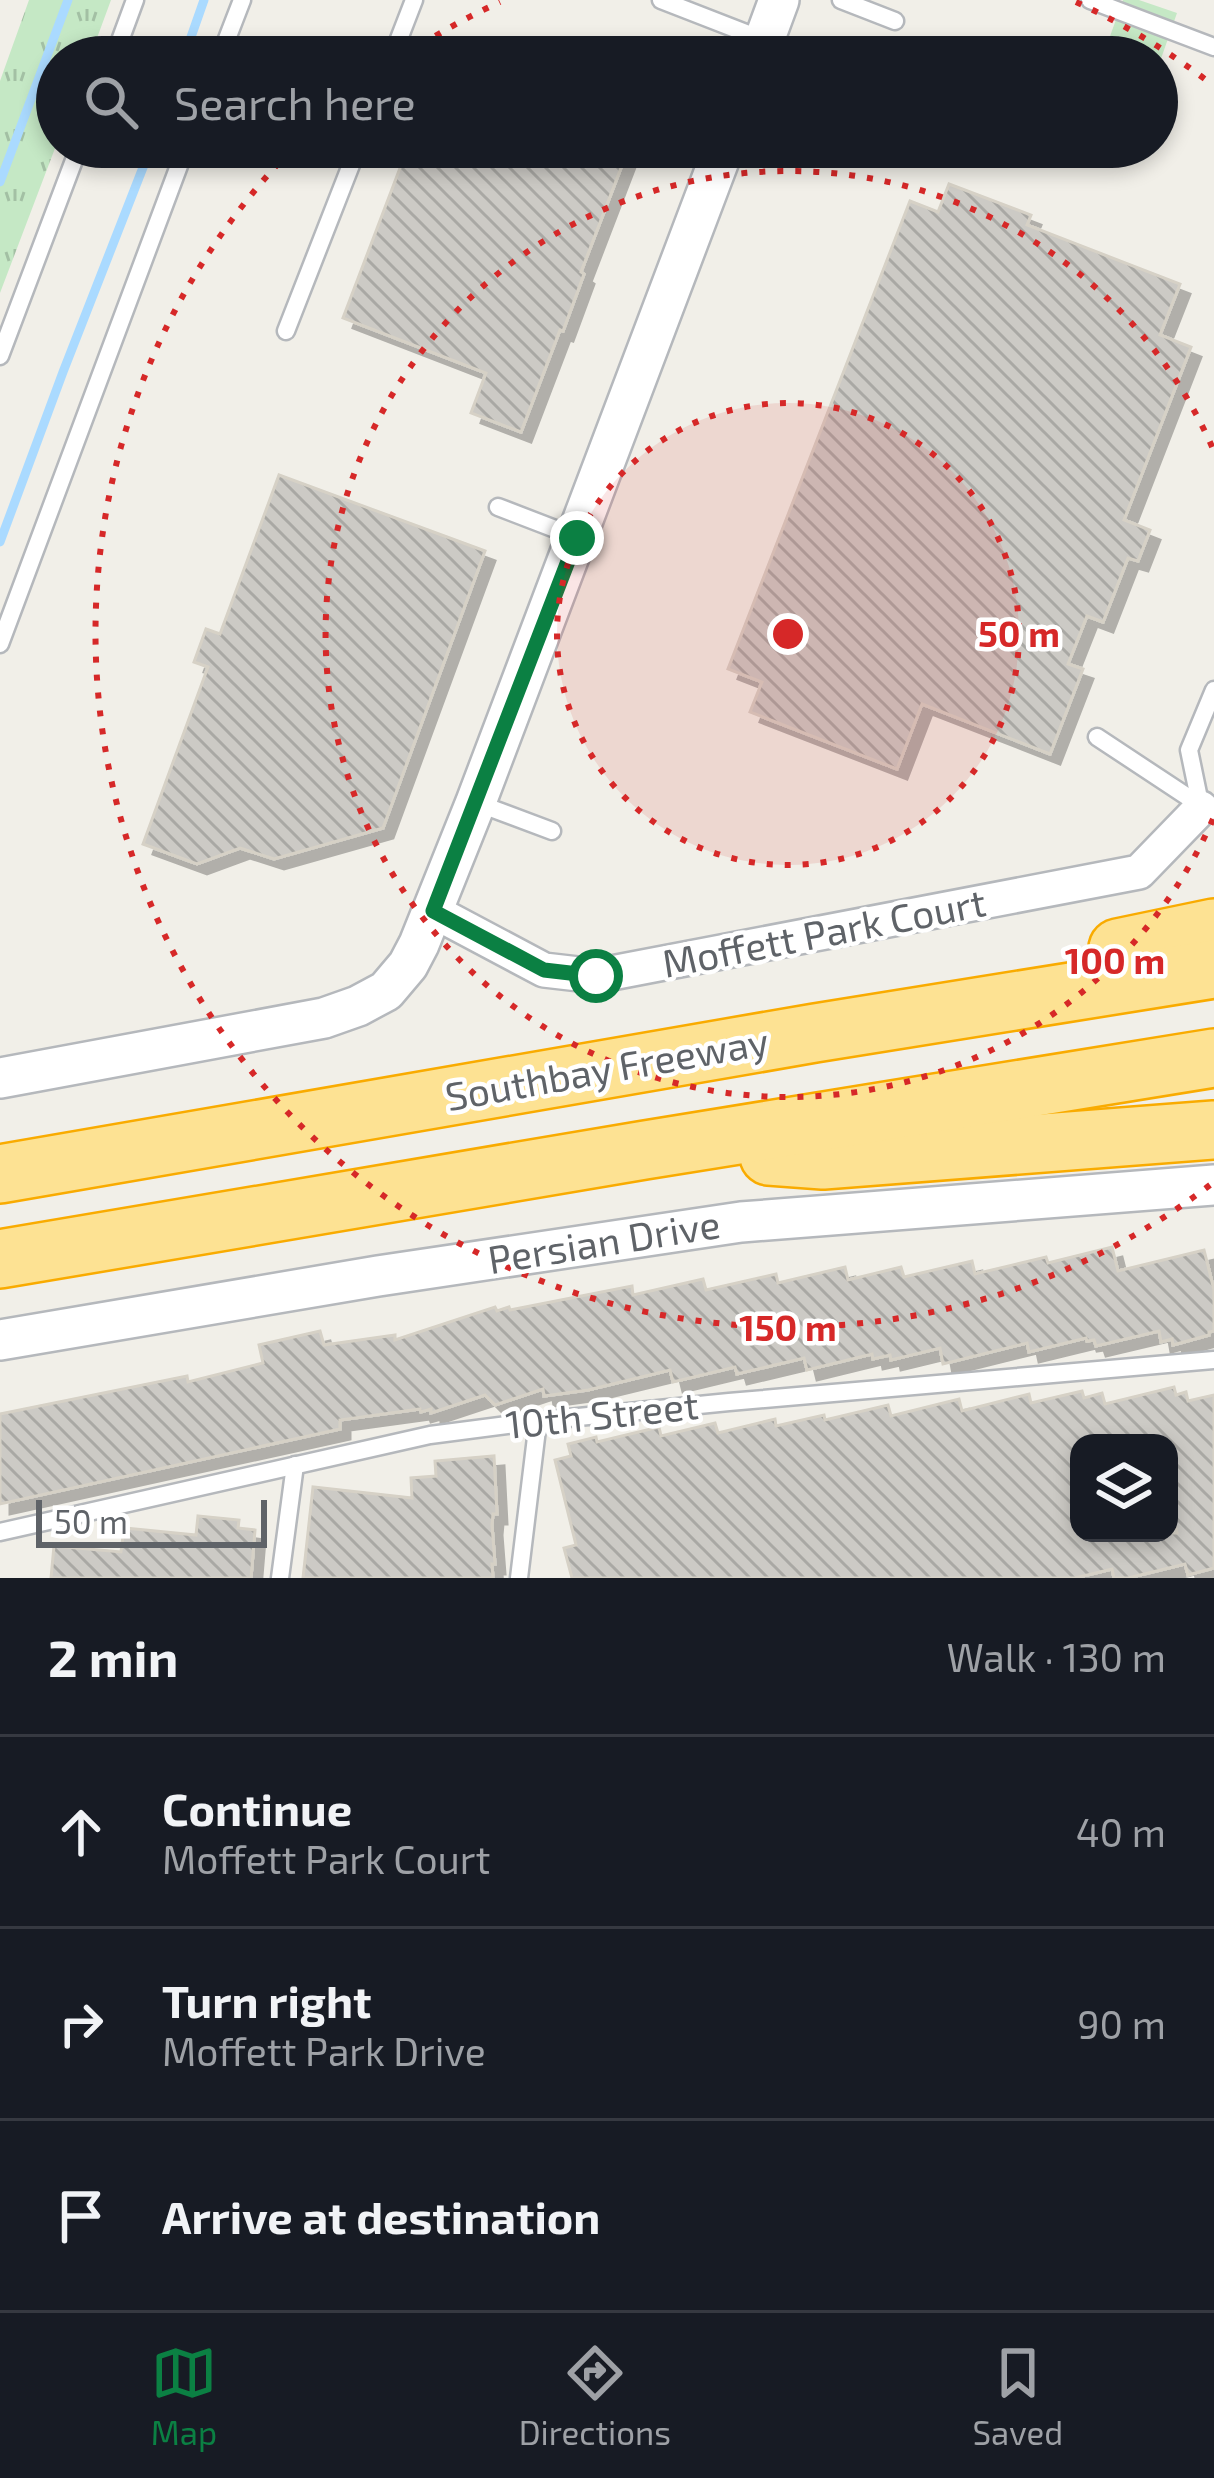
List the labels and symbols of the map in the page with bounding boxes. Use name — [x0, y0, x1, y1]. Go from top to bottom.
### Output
route end — [550, 511, 604, 565]
text: 50 m — [978, 611, 1060, 654]
centre of rings — [767, 613, 809, 655]
street label: Moffett Park Court — [658, 877, 989, 986]
text: 100 m — [1065, 938, 1165, 981]
route start — [569, 949, 623, 1003]
street label: Southbay Freeway — [441, 1016, 772, 1119]
street label: Persian Drive — [484, 1199, 723, 1282]
text: 150 m — [739, 1305, 837, 1348]
street label: 10th Street — [503, 1380, 701, 1447]
scale bar — [36, 1494, 267, 1547]

